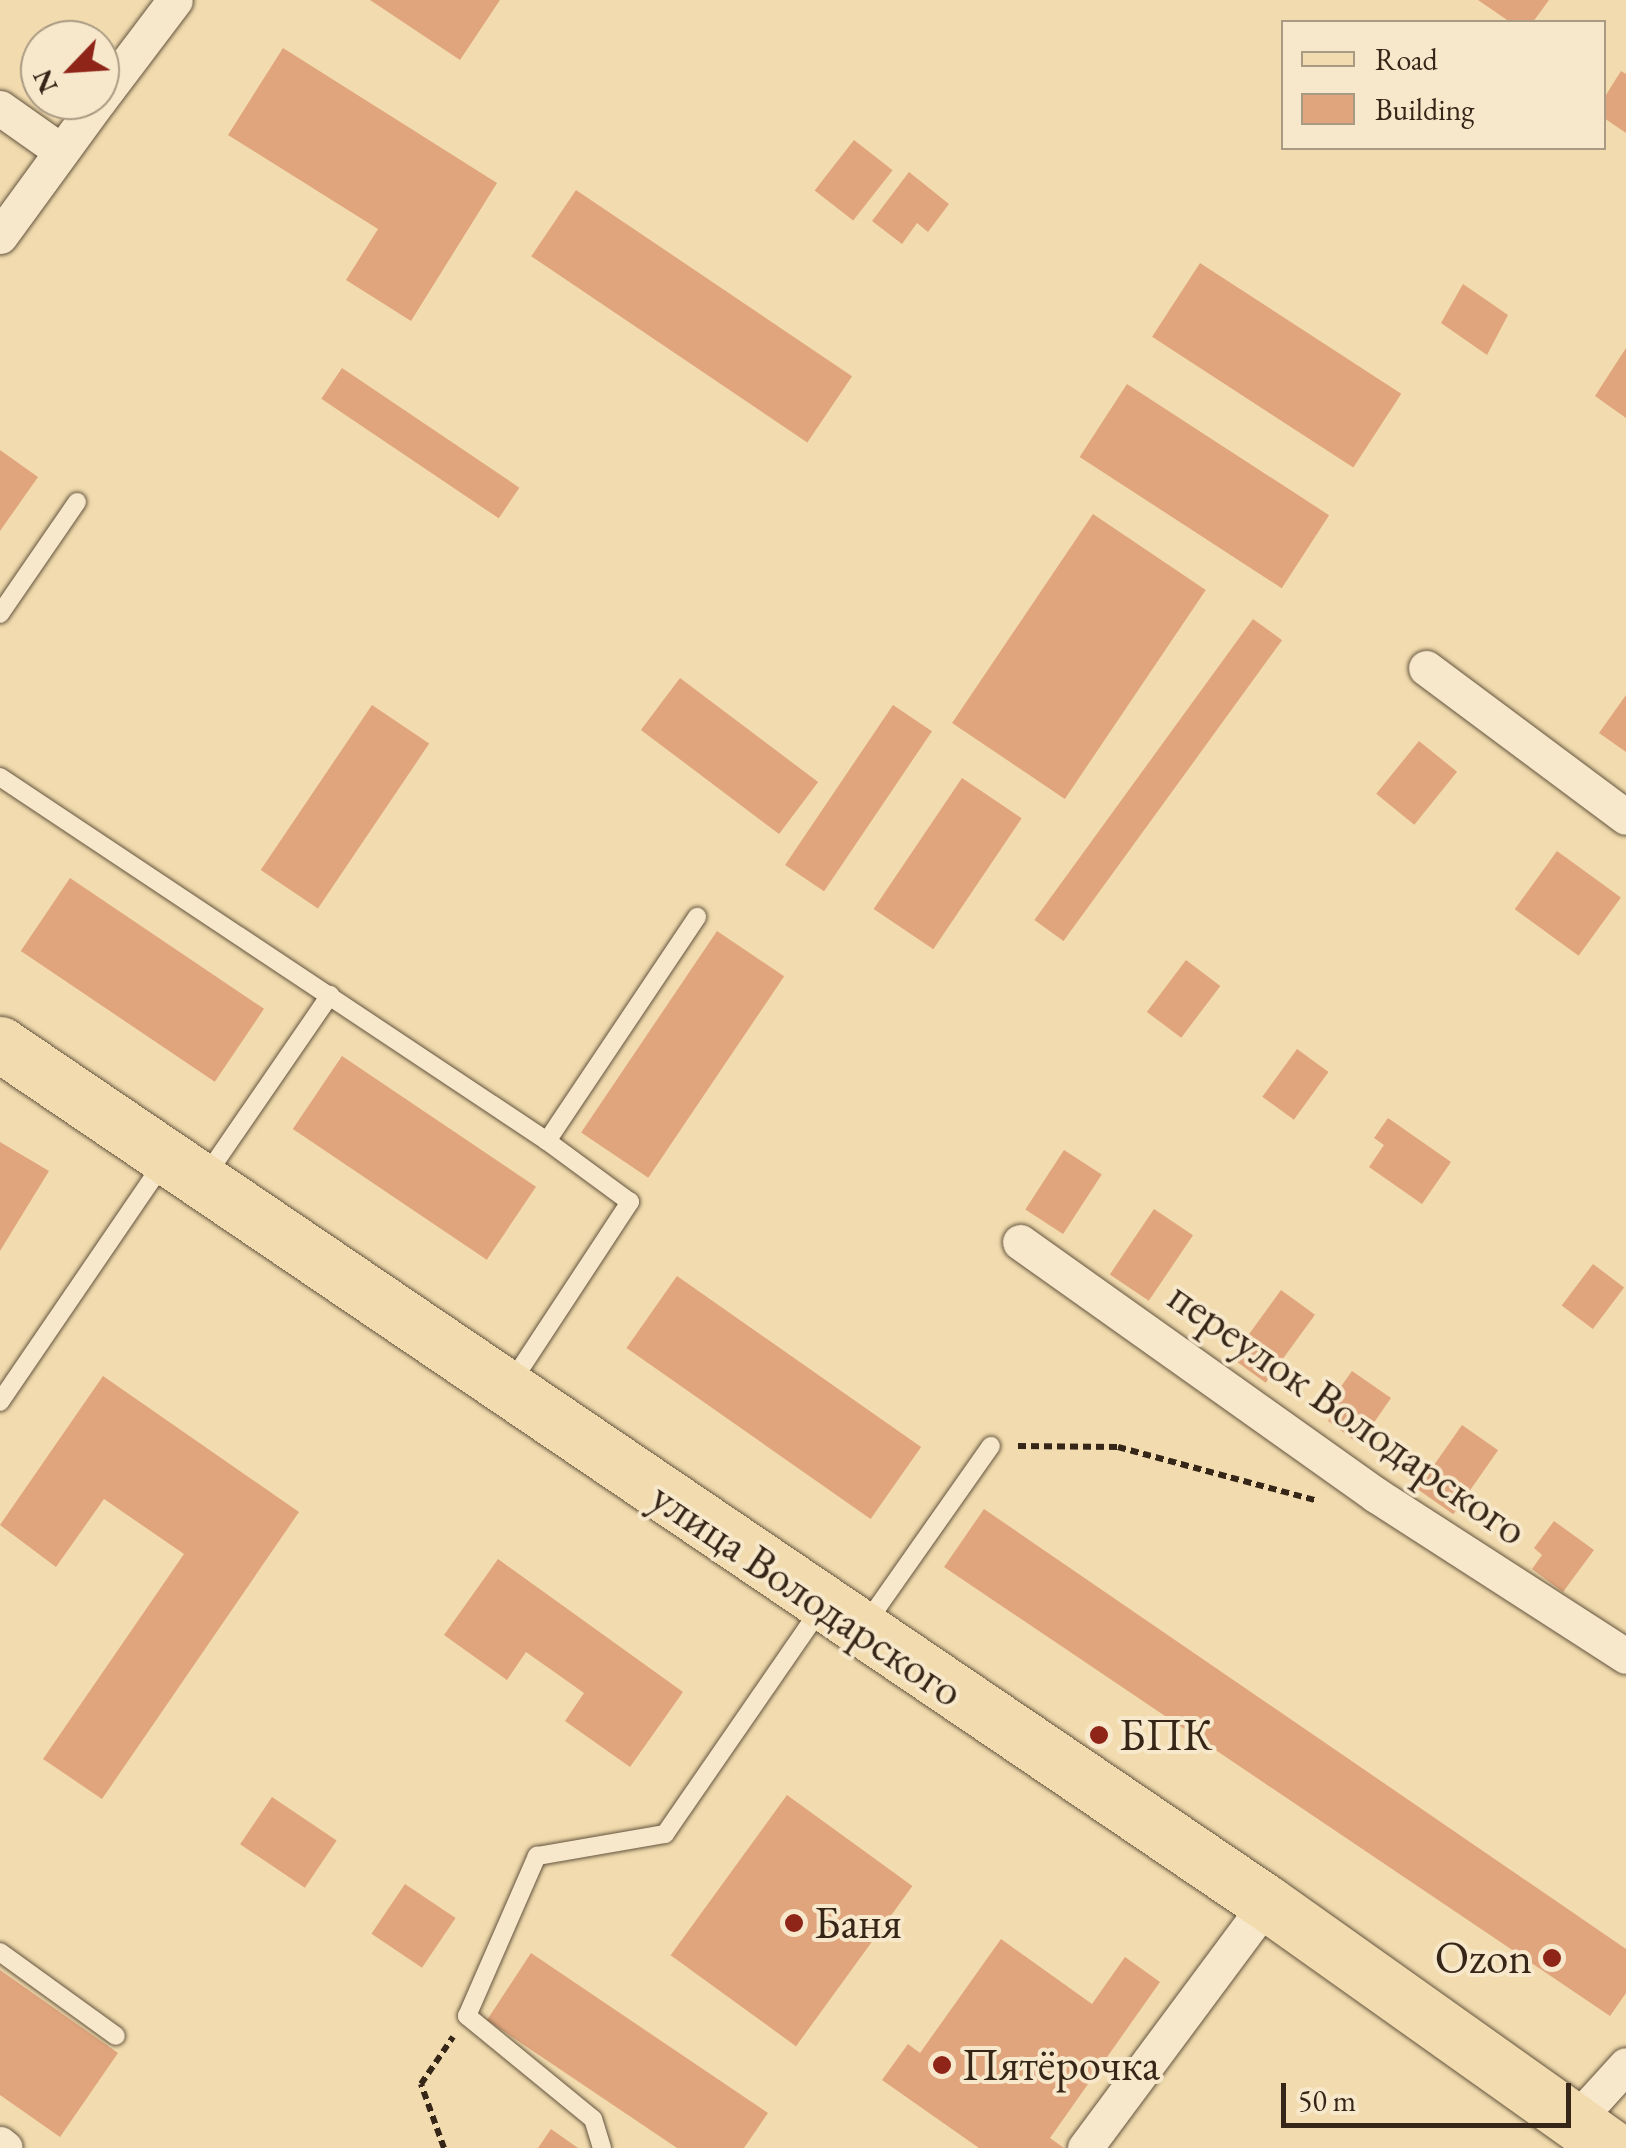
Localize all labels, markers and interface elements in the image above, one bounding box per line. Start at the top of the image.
north arrow [20,20,120,120]
legend [1281,20,1606,150]
text: Road [1375,40,1438,79]
text: N [24,64,66,100]
text: Building [1375,90,1474,129]
street label: переулок Володарского [1158,1269,1538,1557]
street label: улица Володарского [641,1470,973,1718]
place label: БПК [1119,1708,1212,1762]
marker: БПК [1088,1724,1110,1746]
place label: Баня [814,1896,902,1950]
marker: Баня [783,1912,805,1934]
place label: Ozon [1435,1931,1532,1985]
marker: Ozon [1541,1947,1563,1969]
place label: Пятёрочка [962,2038,1160,2092]
marker: Пятёрочка [931,2054,953,2076]
scale bar [1286,2063,1576,2125]
text: 50 m [1298,2081,1356,2120]

